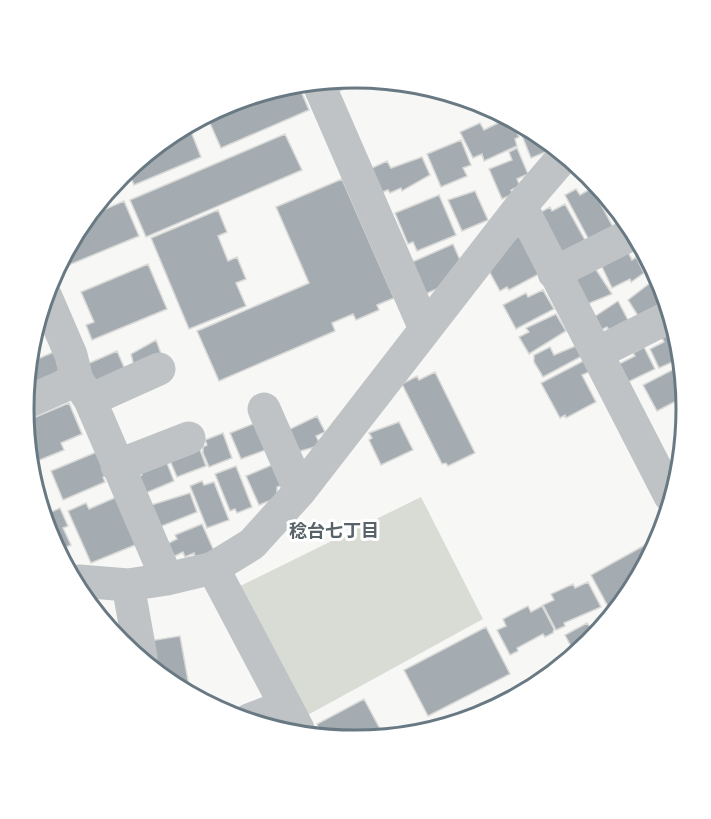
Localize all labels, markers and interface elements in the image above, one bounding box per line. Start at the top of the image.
district label: 稔台七丁目 [289,521,379,544]

